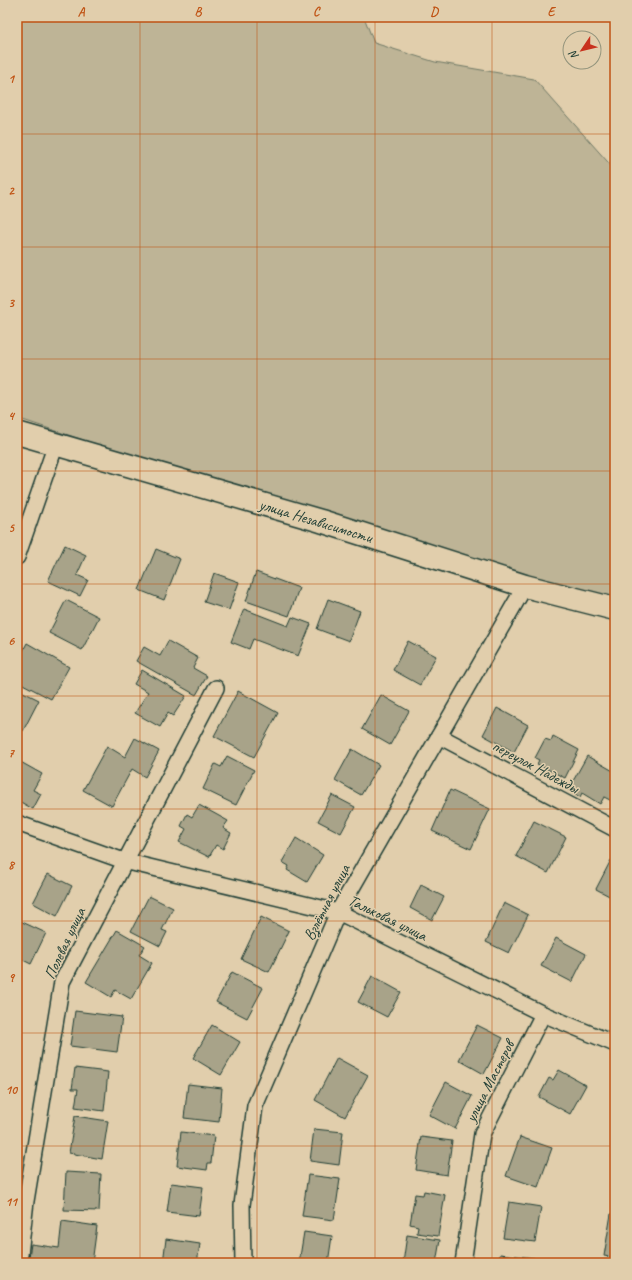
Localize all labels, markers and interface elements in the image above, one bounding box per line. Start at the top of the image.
text: A [78,4,86,20]
text: B [195,4,203,20]
text: C [313,4,321,20]
text: D [430,4,439,20]
text: E [548,4,557,20]
north arrow [562,30,602,70]
text: N [565,47,581,63]
text: 1 [8,71,16,87]
text: 2 [8,183,15,199]
text: 3 [8,295,15,311]
text: 4 [8,408,16,424]
street label: улица Независимости [256,494,376,548]
text: 5 [8,520,15,536]
text: 6 [8,633,15,649]
street label: переулок Надежды [489,736,584,799]
text: 7 [8,745,15,761]
text: 8 [8,857,16,873]
street label: Взлётная улица [299,860,355,944]
street label: Тальковая улица [345,890,431,946]
street label: Полевая улица [40,904,91,982]
text: 9 [8,970,15,986]
street label: улица Мастеров [460,1034,520,1127]
text: 10 [5,1082,18,1098]
text: 11 [5,1194,19,1210]

